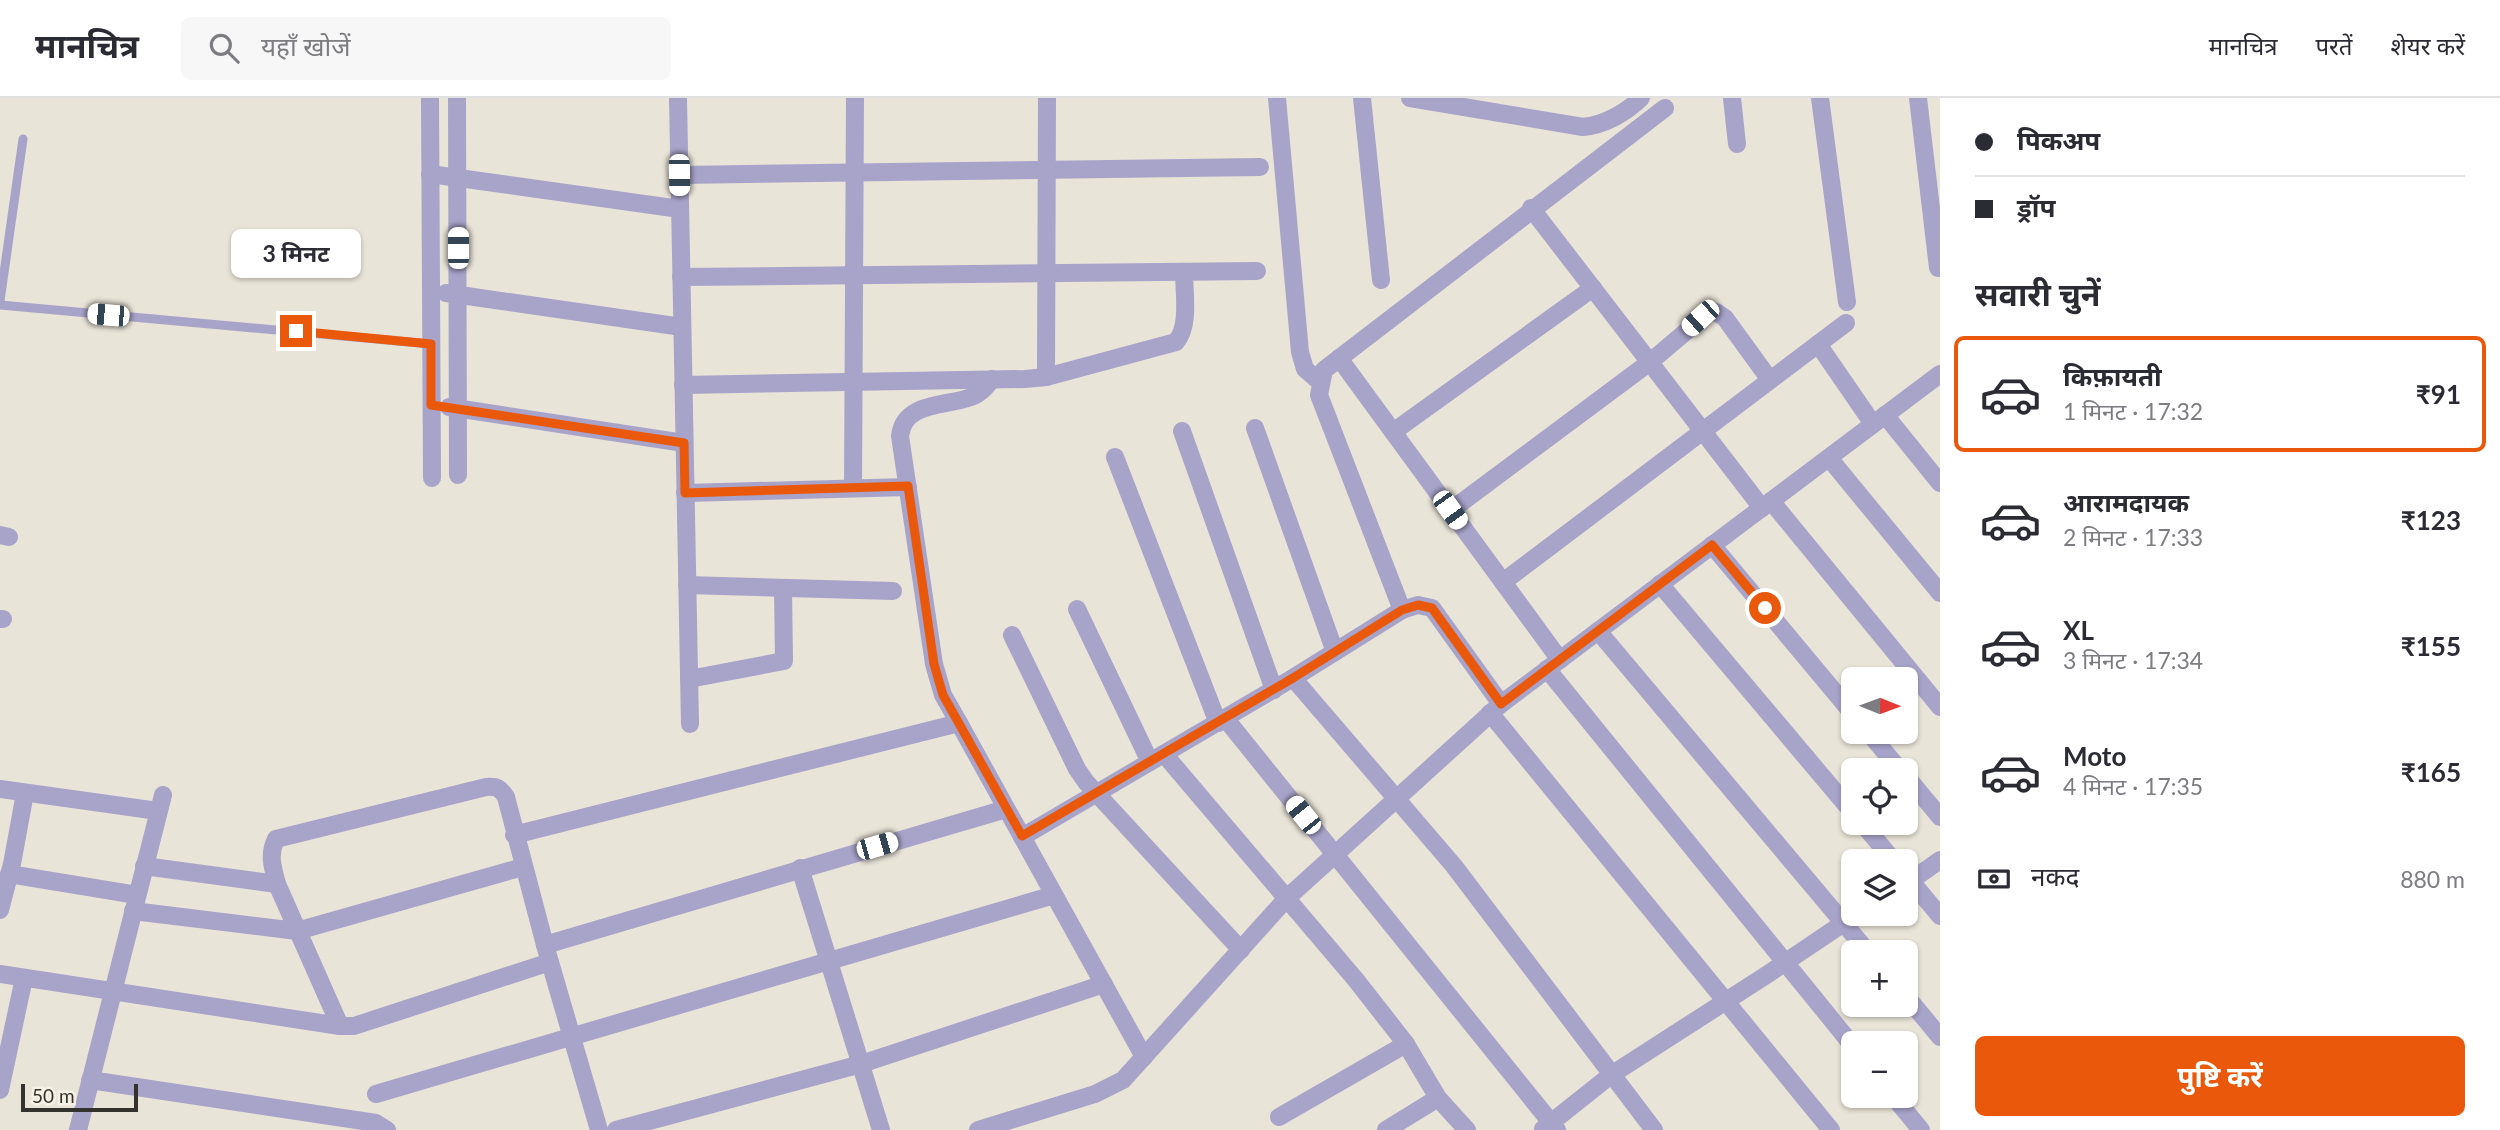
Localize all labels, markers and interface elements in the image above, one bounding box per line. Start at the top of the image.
search box [181,17,671,80]
text: मानचित्र [35,25,139,65]
icon: search [205,29,243,67]
text: यहाँ खोजें [261,30,351,62]
text: मानचित्र [2209,31,2277,60]
text: परतें [2315,31,2353,60]
text: शेयर करें [2391,31,2465,60]
text: पिकअप [2017,124,2100,156]
car [669,154,690,196]
text: ड्रॉप [2017,191,2055,223]
car [448,227,469,269]
callout: 3 मिनट [231,230,361,278]
text: 3 मिनट [262,239,330,267]
text: सवारी चुनें [1975,274,2101,313]
car [1678,296,1723,340]
car [87,303,130,327]
route end [280,315,312,347]
text: किफ़ायती [2063,360,2162,392]
icon: car [1979,363,2042,426]
text: ₹91 [2416,378,2461,410]
text: 1 मिनट · 17:32 [2063,397,2203,425]
text: आरामदायक [2063,486,2189,518]
car [1430,487,1471,533]
icon: car [1979,489,2042,552]
text: ₹123 [2401,504,2461,536]
text: 2 मिनट · 17:33 [2063,523,2203,551]
route start [1749,592,1781,624]
text: XL [2063,614,2094,646]
icon: car [1979,615,2042,678]
text: ₹155 [2401,630,2461,662]
text: 3 मिनट · 17:34 [2063,646,2203,674]
north arrow [1841,667,1918,744]
map controls [1841,667,1918,1108]
text: Moto [2063,740,2126,772]
icon: car [1979,741,2042,804]
text: ₹165 [2401,756,2461,788]
button: locate [1841,758,1918,835]
text: 4 मिनट · 17:35 [2063,772,2203,800]
car [1282,792,1325,838]
car [854,830,901,862]
button: layers [1841,849,1918,926]
icon: cash [1975,860,2013,898]
text: नकद [2031,860,2079,892]
text: 880 m [2400,865,2465,893]
button: + [1841,940,1918,1017]
button: − [1841,1031,1918,1108]
button: पुष्टि करें [1975,1036,2465,1116]
scale bar [21,1081,138,1113]
text: 50 m [32,1084,75,1107]

